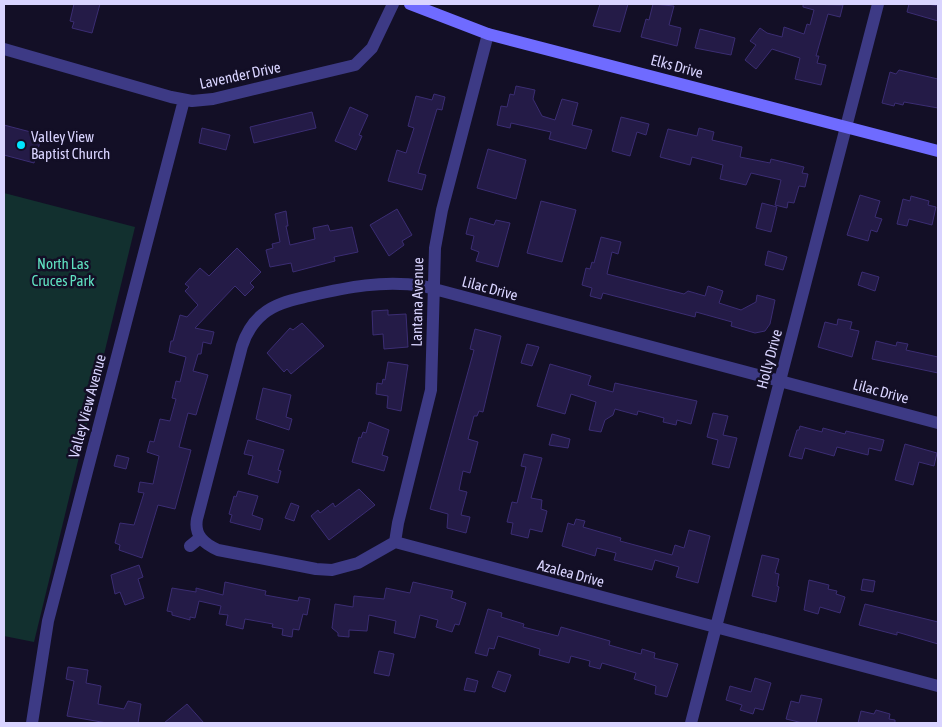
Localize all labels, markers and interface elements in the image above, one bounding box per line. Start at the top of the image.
street label: Elks Drive [649,51,705,81]
street label: Lavender Drive [198,58,282,92]
place label: Valley View Baptist Church [31,128,110,162]
marker: Valley View Baptist Church [15,139,27,151]
park label: North Las Cruces Park [31,255,95,289]
street label: Lantana Avenue [408,257,426,347]
street label: Lilac Drive [460,272,520,304]
street label: Holly Drive [753,327,785,391]
street label: Valley View Avenue [65,352,109,460]
street label: Lilac Drive [851,375,911,407]
street label: Azalea Drive [536,556,606,590]

